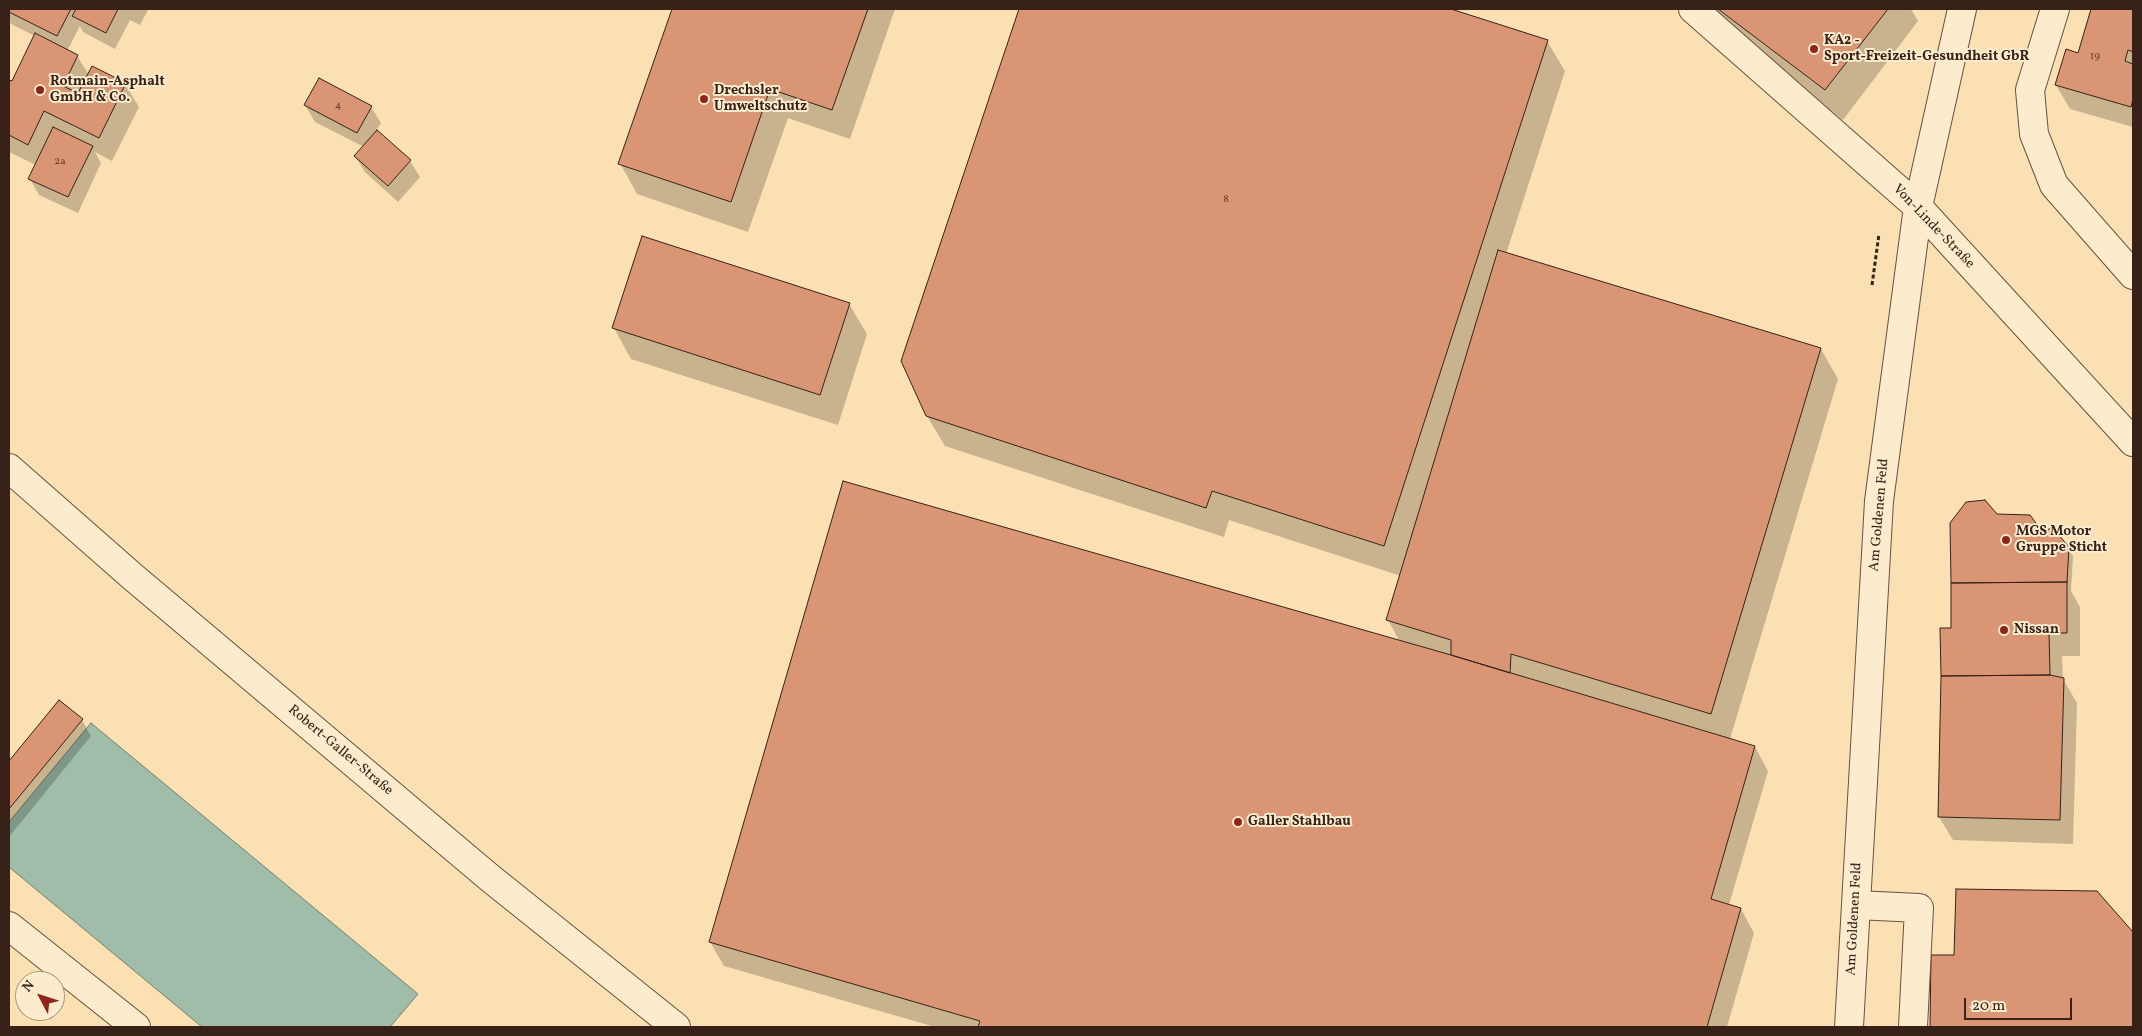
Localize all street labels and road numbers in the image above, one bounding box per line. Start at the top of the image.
street label: Von-Linde-Straße [1888,181,1978,273]
street label: Am Goldenen Feld [1867,458,1893,572]
street label: Robert-Galler-Straße [284,702,396,800]
street label: Am Goldenen Feld [1844,862,1866,976]

